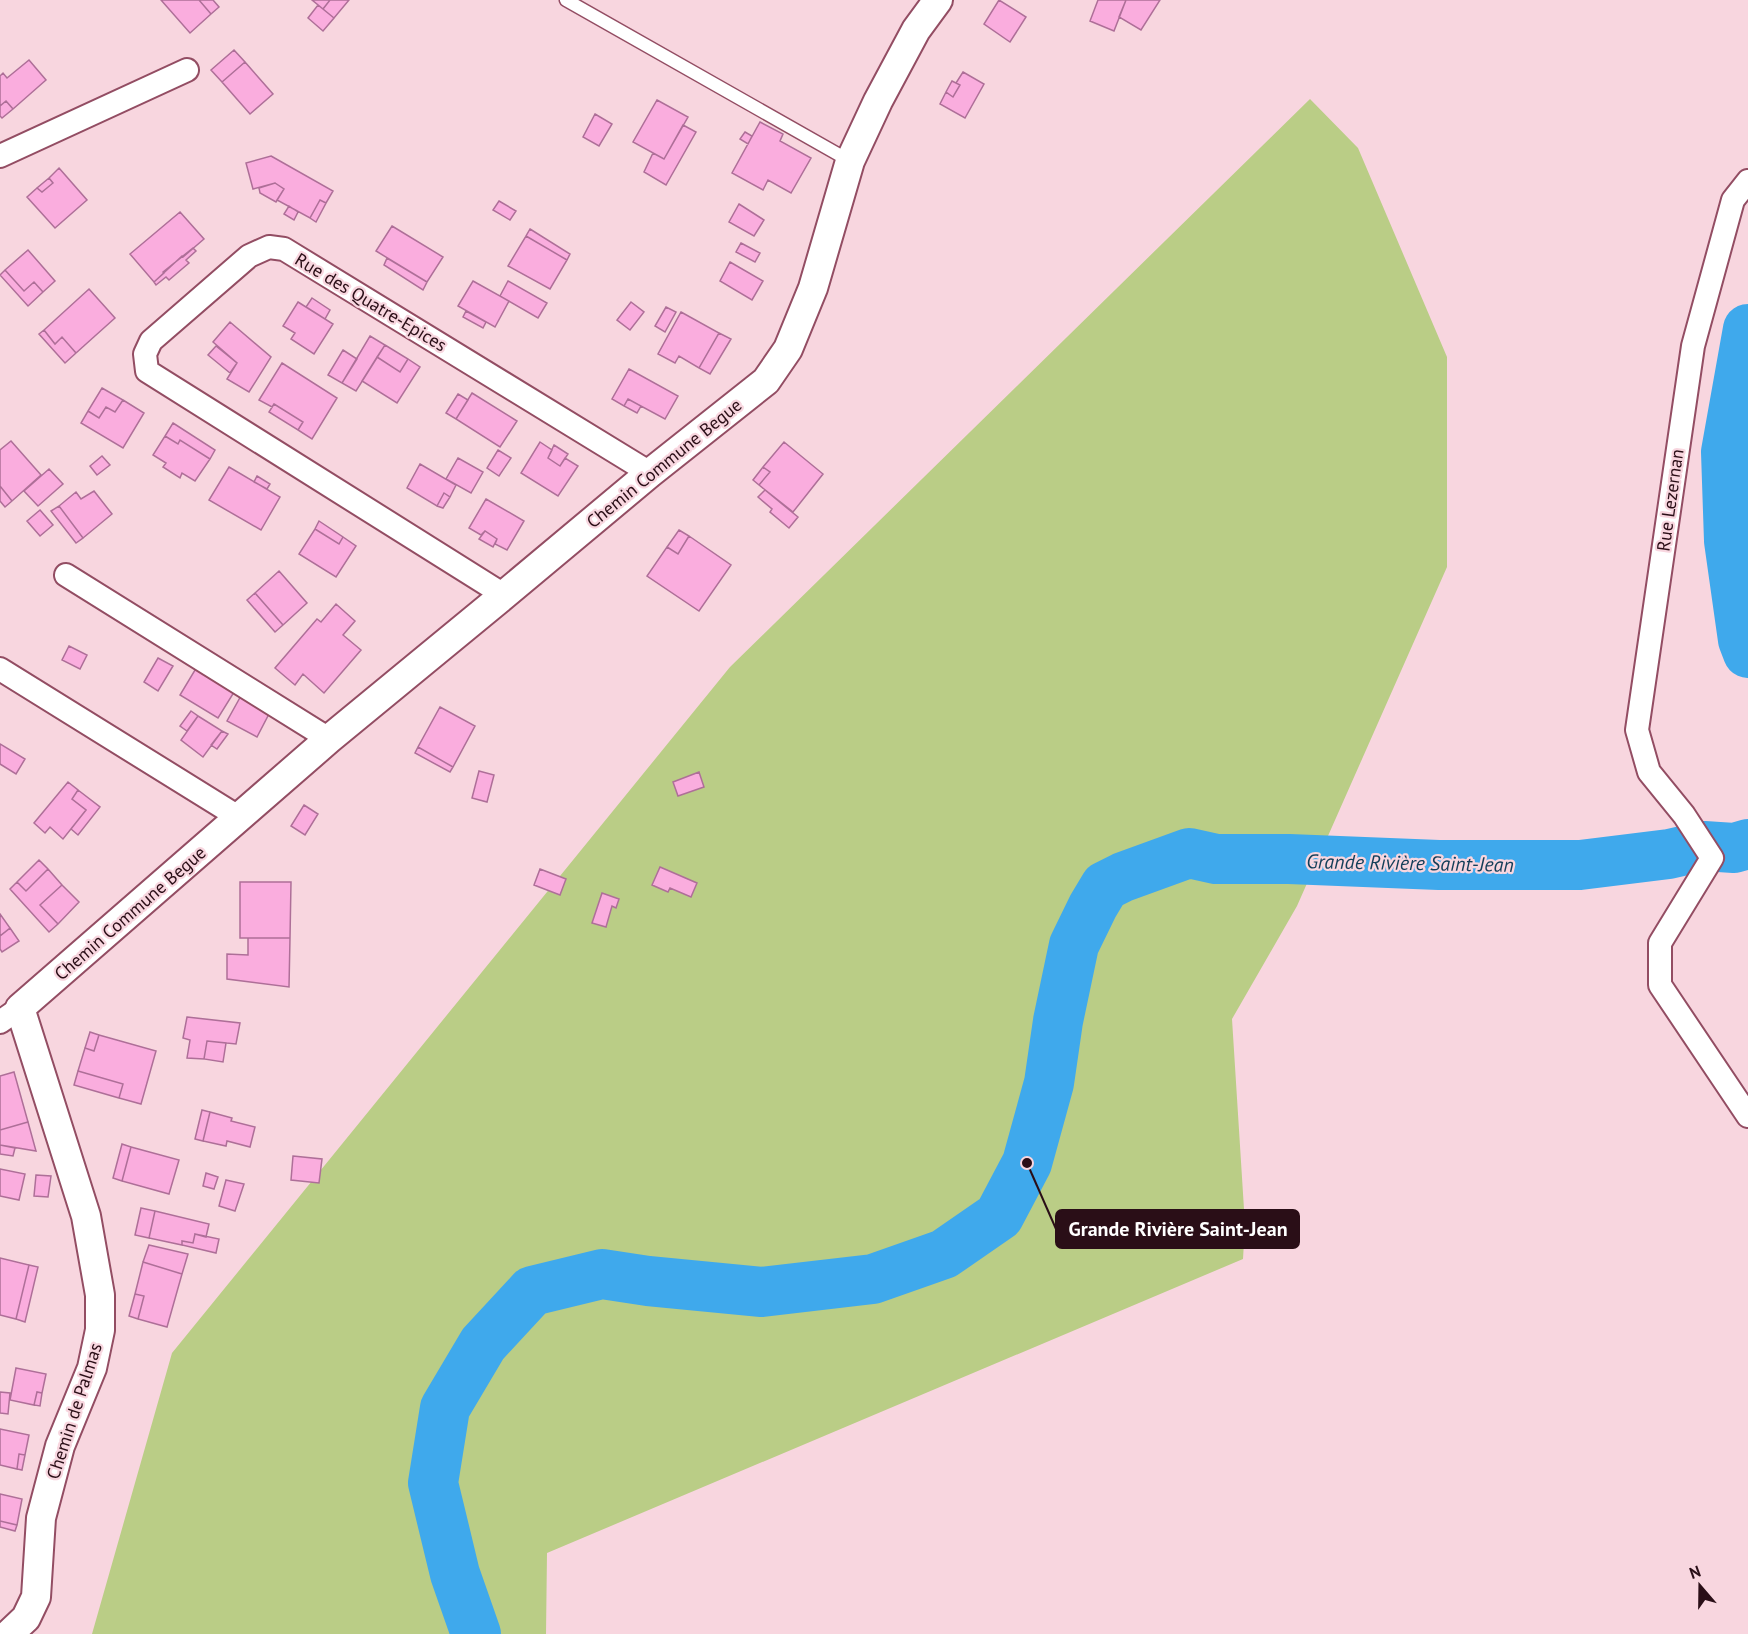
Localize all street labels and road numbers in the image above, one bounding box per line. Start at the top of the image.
street label: Rue des Quatre-Epices [291,248,451,356]
street label: Chemin Commune Begue [582,393,746,533]
street label: Rue Lezernan [1651,447,1689,553]
street label: Chemin Commune Begue [49,841,211,985]
street label: Chemin de Palmas [41,1340,107,1482]

